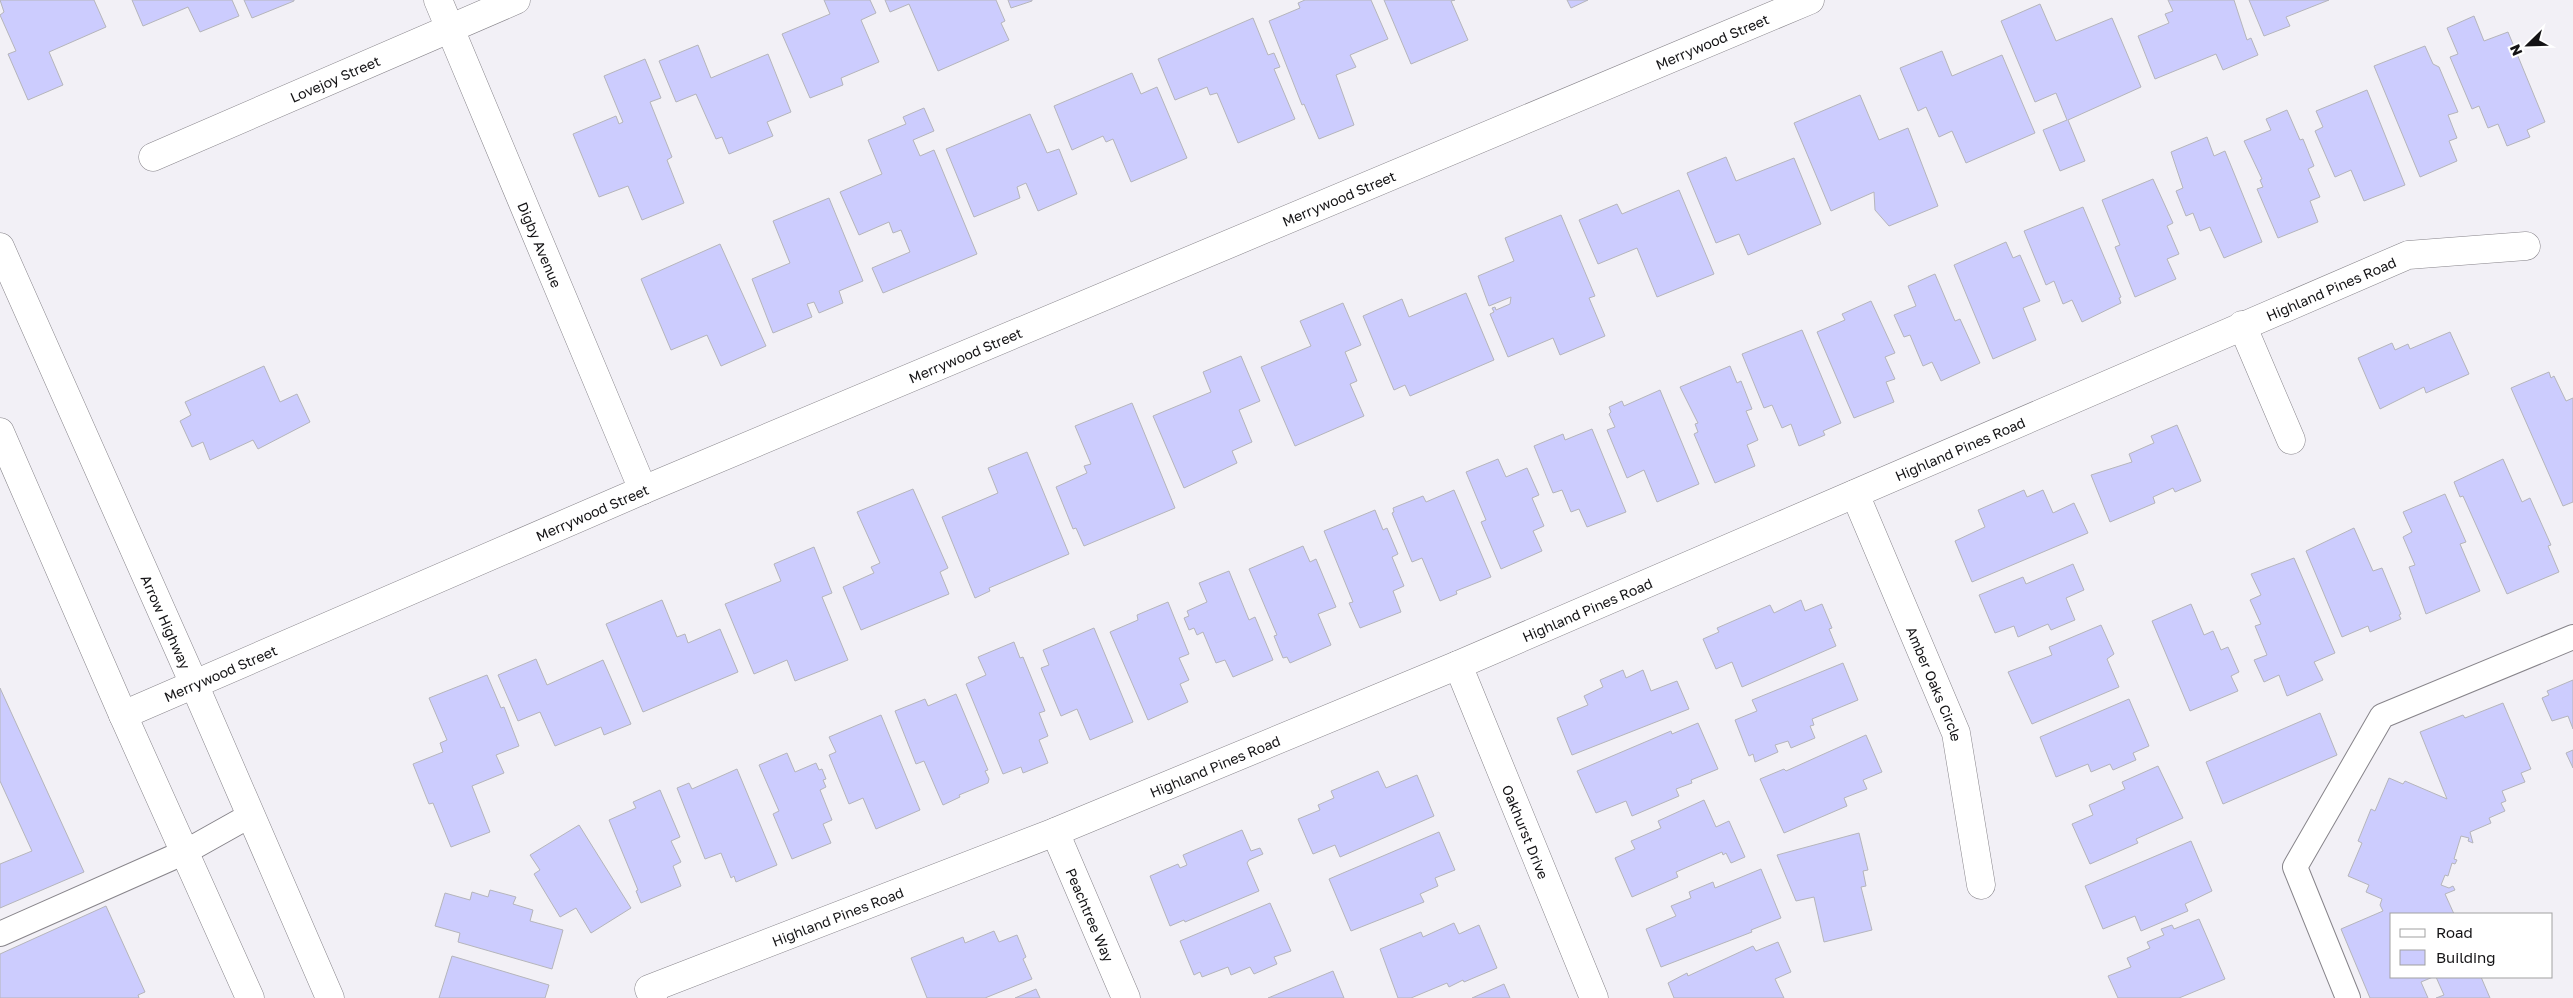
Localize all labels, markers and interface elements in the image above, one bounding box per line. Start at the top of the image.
street label: Merrywood Street [1653,10,1771,72]
north arrow [2503,20,2553,70]
text: N [2506,42,2525,58]
street label: Lovejoy Street [287,51,382,105]
street label: Merrywood Street [1279,167,1398,229]
street label: Digby Avenue [515,199,566,290]
street label: Highland Pines Road [2263,253,2398,324]
street label: Merrywood Street [906,323,1024,386]
street label: Highland Pines Road [1892,413,2027,484]
street label: Merrywood Street [533,480,651,544]
street label: Arrow Highway [138,572,195,672]
street label: Highland Pines Road [1520,574,1655,645]
street label: Amber Oaks Circle [1903,624,1966,742]
street label: Merrywood Street [161,641,279,705]
street label: Highland Pines Road [1147,731,1282,800]
street label: Oakhurst Drive [1499,782,1553,881]
street label: Peachtree Way [1063,865,1118,964]
street label: Highland Pines Road [769,883,906,949]
legend [2390,913,2553,978]
text: Road [2436,923,2473,941]
text: Building [2436,948,2496,966]

